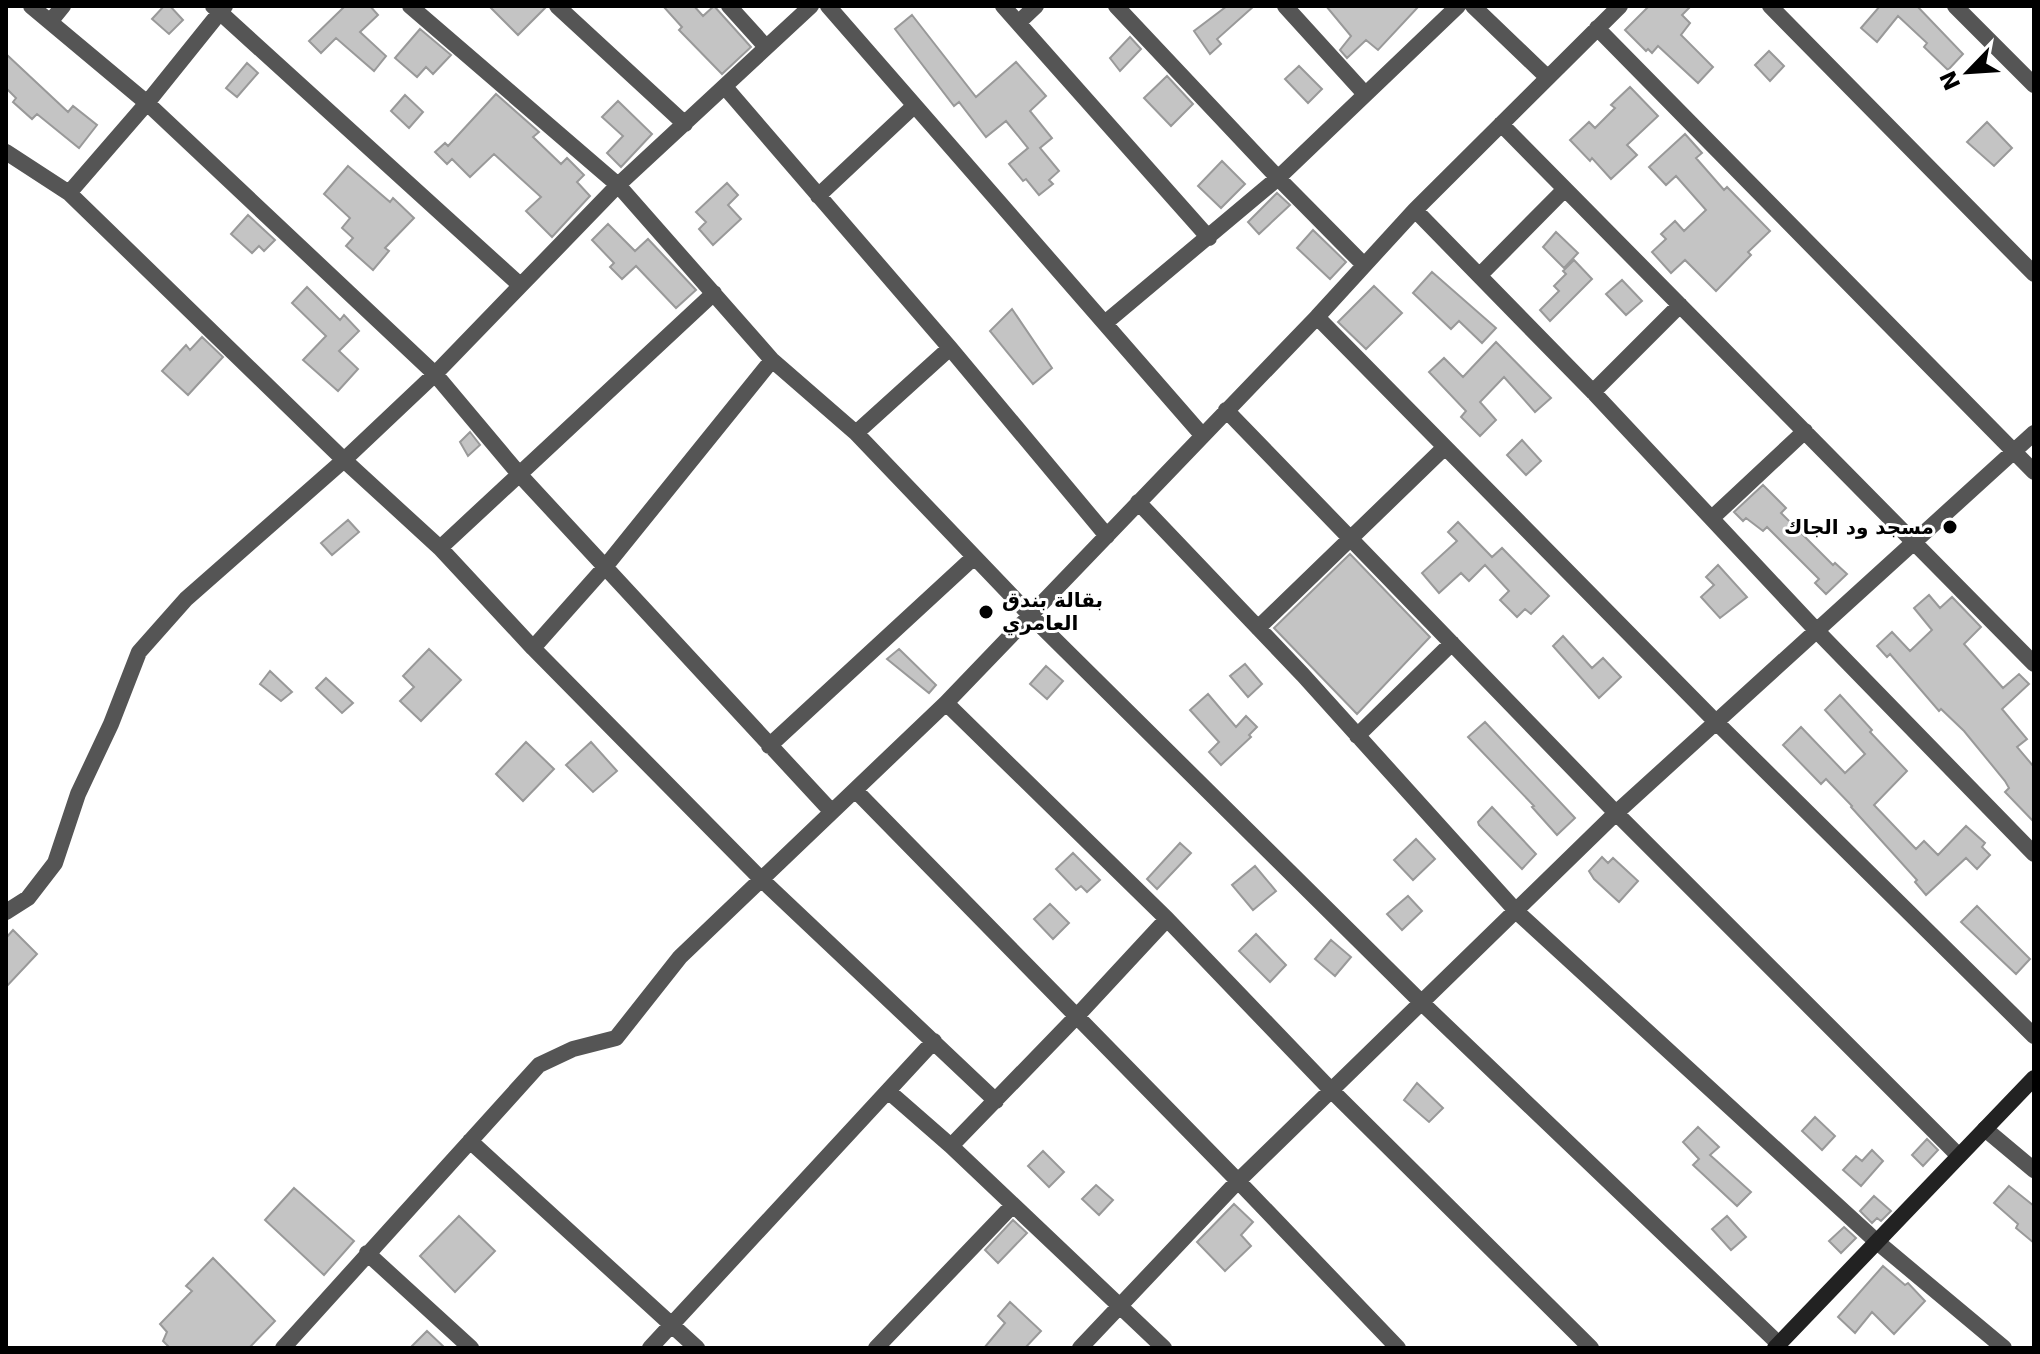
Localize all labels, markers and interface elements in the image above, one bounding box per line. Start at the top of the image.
north arrow [1928,32,2008,112]
text: N [1935,67,1966,94]
place label: مسجد ود الجاك [1784,515,1934,539]
marker: مسجد ود الجاك [1941,518,1959,536]
place label: بقالة بندق العامري [1002,588,1103,636]
marker: بقالة بندق العامري [977,603,995,621]

